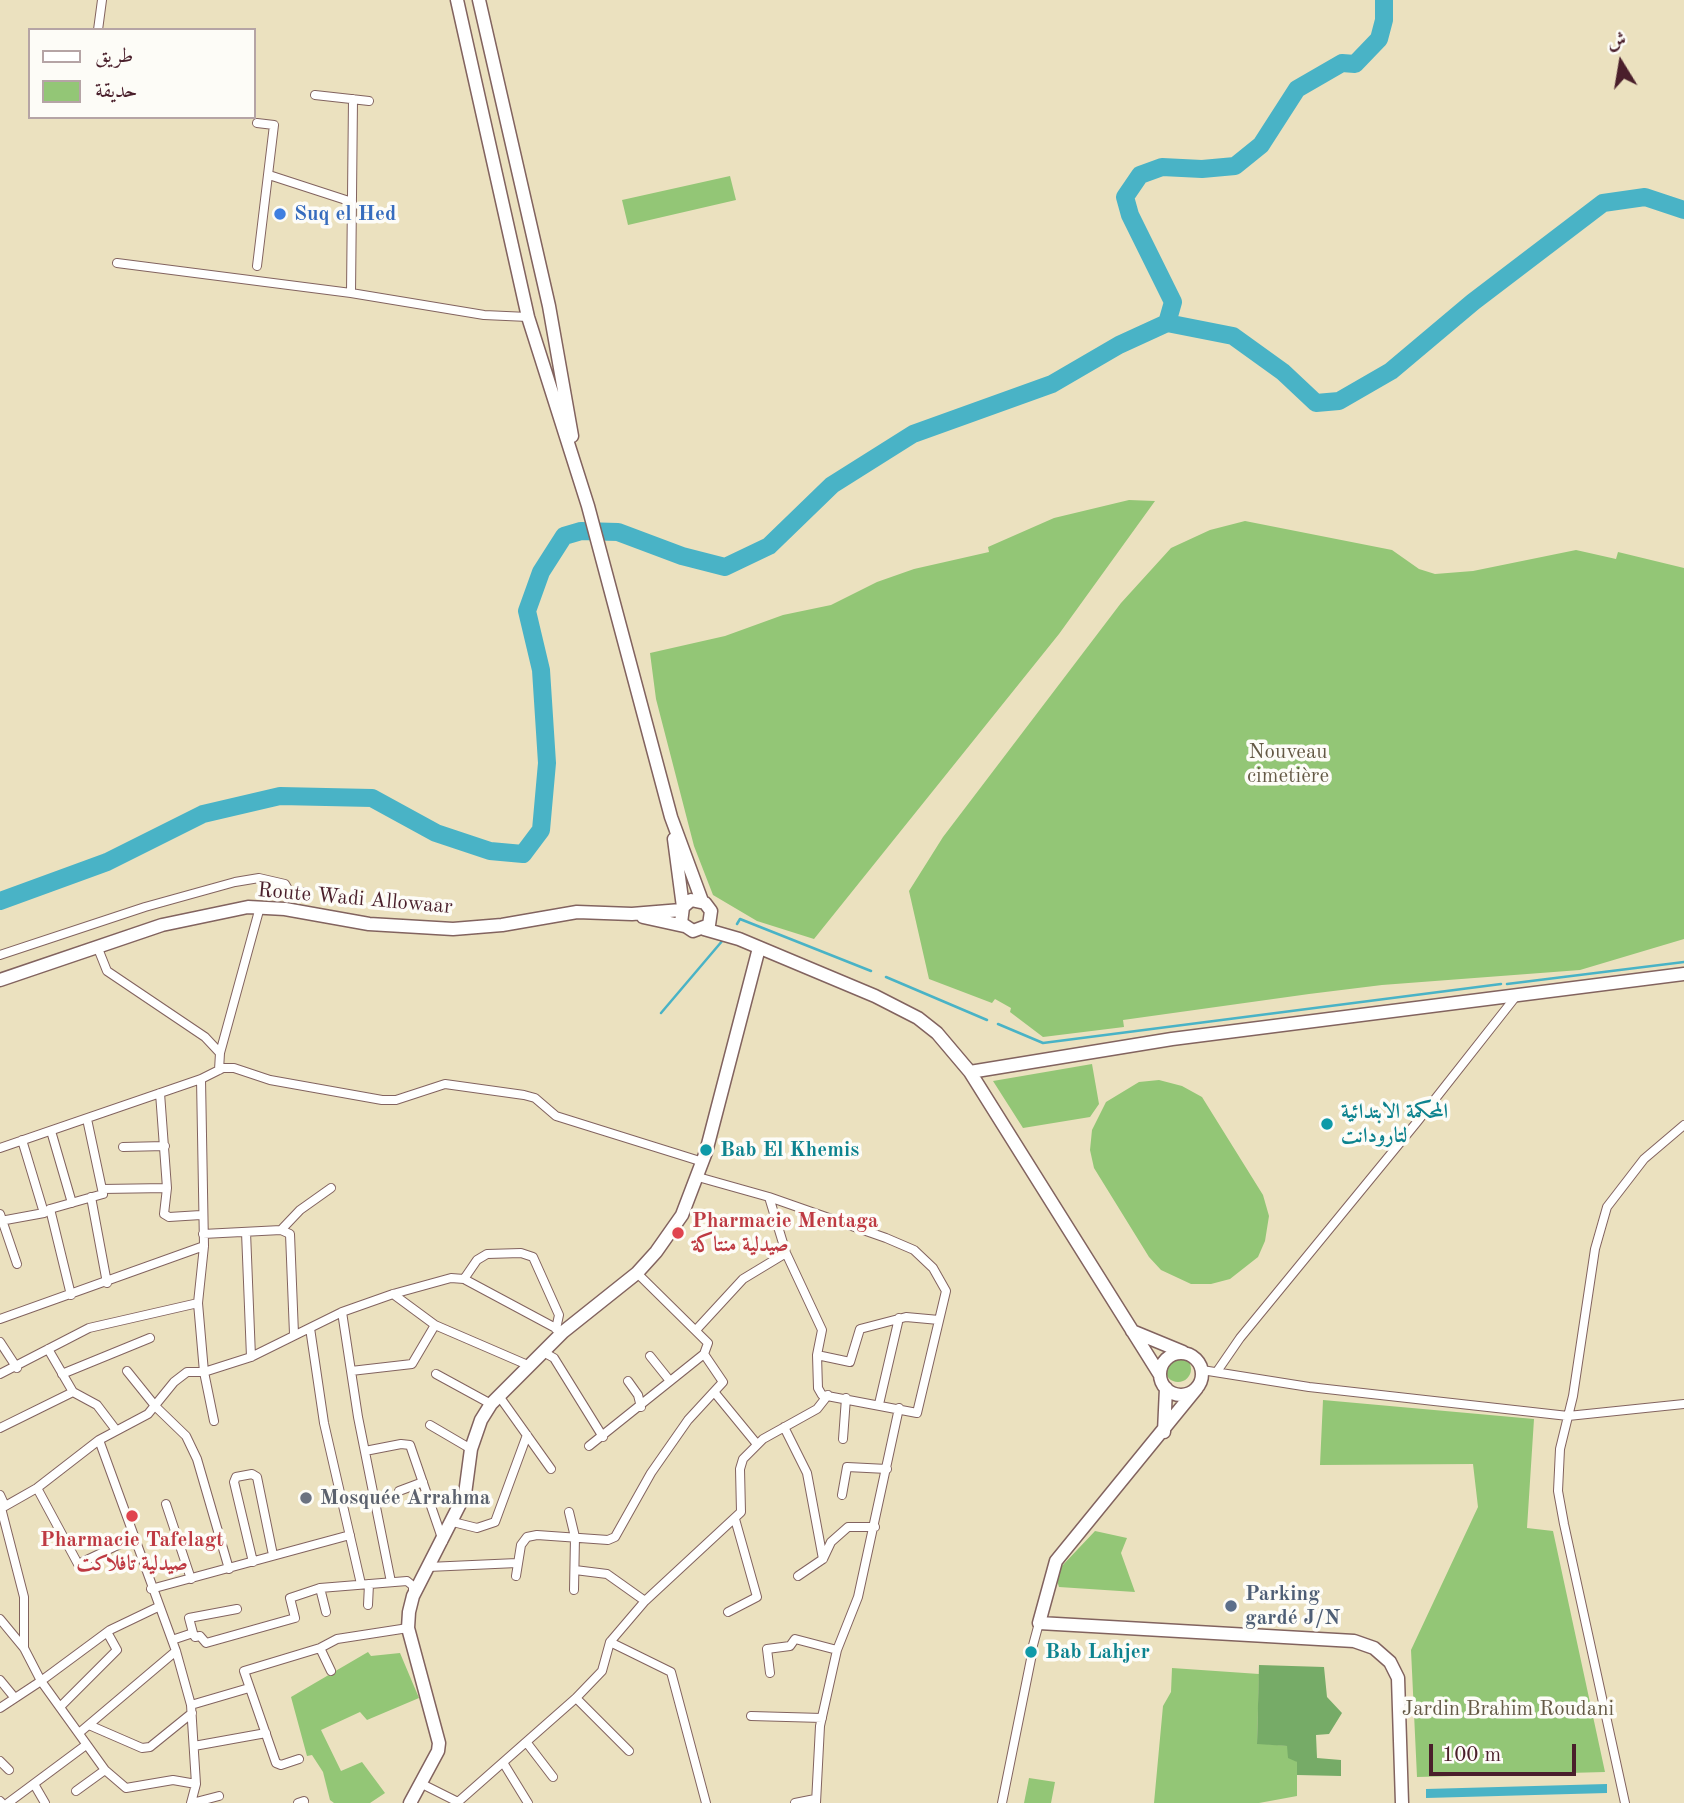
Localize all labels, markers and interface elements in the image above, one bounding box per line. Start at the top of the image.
legend [28,28,256,119]
north arrow [1586,28,1656,98]
text: ش [1606,31,1628,53]
text: طريق [95,46,133,67]
text: حديقة [95,81,138,102]
place label: Suq el Hed [294,201,396,227]
marker: Suq el Hed [272,206,288,222]
park label: Nouveau cimetière [1247,739,1329,789]
street label: Route Wadi Allowaar [256,878,454,920]
place label: المحكمة الابتدائية لتارودانت [1341,1099,1448,1149]
marker: المحكمة الابتدائية لتارودانت [1319,1116,1335,1132]
place label: Bab El Khemis [720,1137,859,1163]
marker: Bab El Khemis [698,1142,714,1158]
place label: Pharmacie Mentaga صيدلية منتاكة [692,1208,878,1258]
marker: Pharmacie Mentaga صيدلية منتاكة [670,1225,686,1241]
place label: Mosquée Arrahma [320,1485,491,1511]
marker: Mosquée Arrahma [298,1490,314,1506]
marker: Pharmacie Tafelagt صيدلية تافلاكت [124,1508,140,1524]
place label: Pharmacie Tafelagt صيدلية تافلاكت [40,1527,224,1577]
place label: Parking gardé J/N [1245,1581,1340,1631]
marker: Parking gardé J/N [1223,1598,1239,1614]
place label: Bab Lahjer [1045,1639,1150,1665]
marker: Bab Lahjer [1023,1644,1039,1660]
park label: Jardin Brahim Roudani [1402,1696,1614,1722]
scale bar [1432,1730,1579,1774]
text: 100 m [1442,1745,1501,1766]

